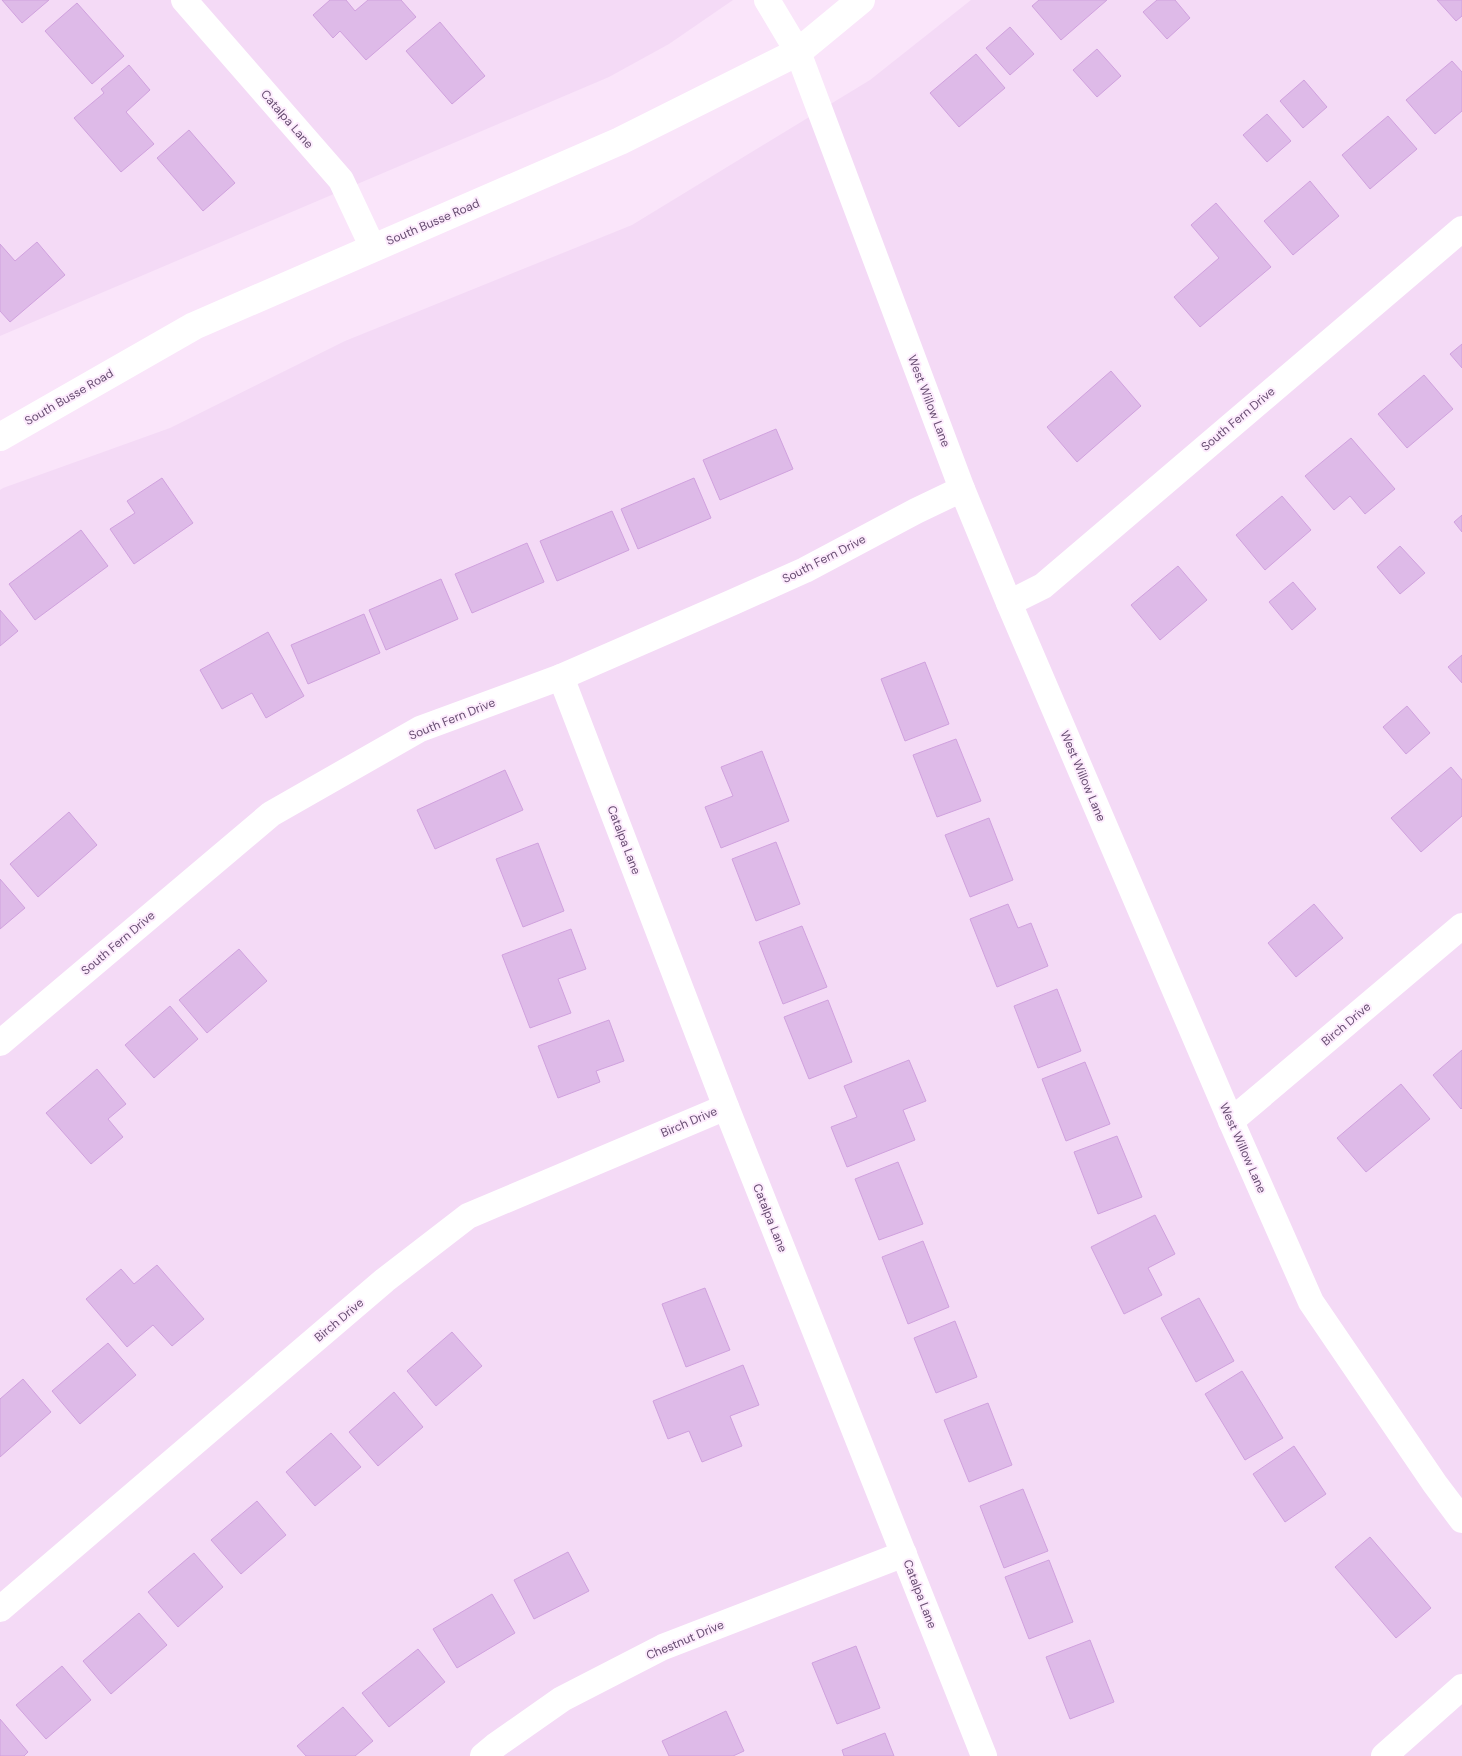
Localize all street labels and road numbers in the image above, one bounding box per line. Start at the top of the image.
street label: Catalpa Lane [257,86,317,152]
street label: South Busse Road [384,195,482,249]
street label: West Willow Lane [904,353,954,449]
street label: South Busse Road [22,365,116,429]
street label: South Fern Drive [1198,383,1278,455]
street label: South Fern Drive [780,531,869,587]
street label: South Fern Drive [407,694,498,744]
street label: West Willow Lane [1057,728,1109,824]
street label: Catalpa Lane [604,803,645,877]
street label: South Fern Drive [78,907,158,979]
street label: Birch Drive [1318,999,1374,1049]
street label: West Willow Lane [1216,1100,1270,1196]
street label: Birch Drive [658,1103,720,1141]
street label: Catalpa Lane [749,1181,791,1255]
street label: Birch Drive [311,1295,367,1345]
street label: Catalpa Lane [900,1557,941,1631]
street label: Chestnut Drive [644,1616,726,1664]

